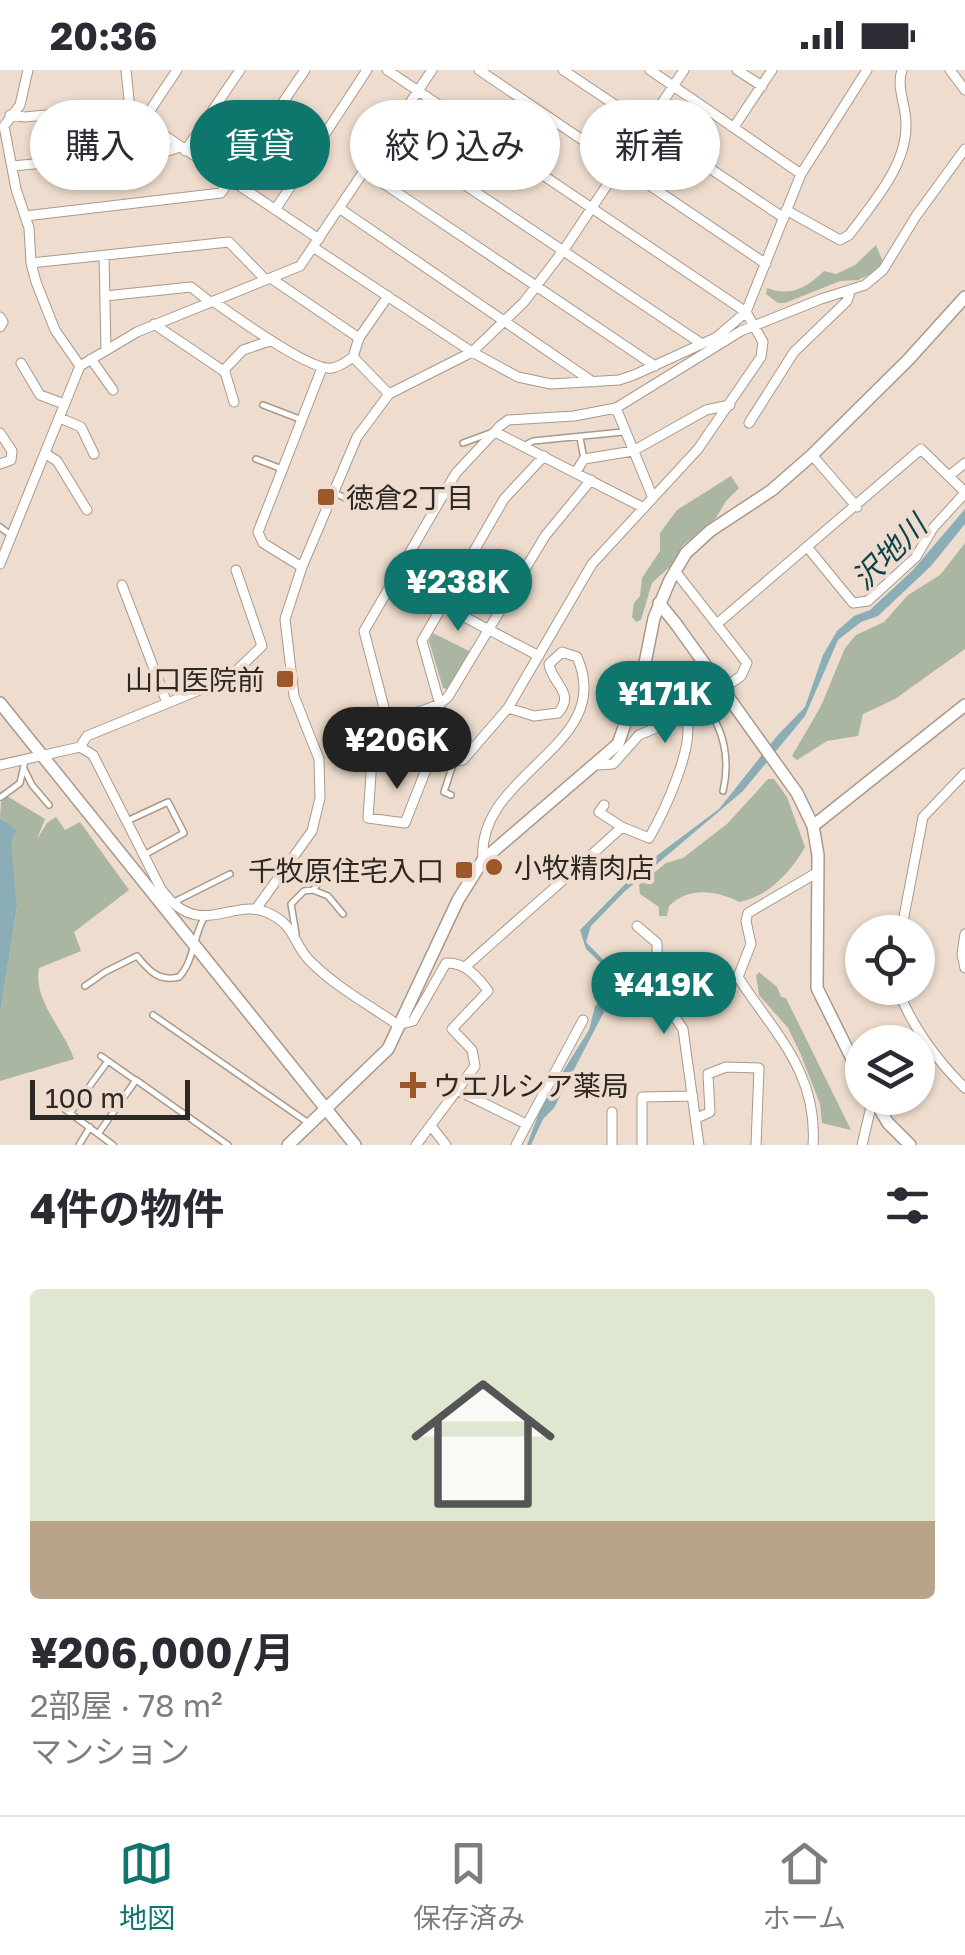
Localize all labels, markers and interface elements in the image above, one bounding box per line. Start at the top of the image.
text: 20:36 [50,13,157,58]
chip: 購入 [30,100,170,190]
chip: 賃貸 [190,100,330,190]
chip: 絞り込み [350,100,560,190]
chip: 新着 [580,100,720,190]
place label: 徳倉2丁目 [346,481,474,514]
marker: 徳倉2丁目 [315,486,337,508]
water label: 沢地川 [844,505,936,597]
pin: ¥238K [388,549,528,634]
text: ¥238K [406,562,510,600]
pin: ¥171K [595,661,735,746]
place label: 山口医院前 [125,663,265,696]
marker: 山口医院前 [274,668,296,690]
text: ¥171K [618,674,712,712]
pin: ¥206K [327,707,467,792]
text: ¥206K [345,720,449,758]
place label: 小牧精肉店 [514,851,654,884]
place label: 千牧原住宅入口 [248,854,444,887]
marker: 小牧精肉店 [483,856,505,878]
marker: 千牧原住宅入口 [453,859,475,881]
map controls [845,915,935,1115]
button: locate [845,915,935,1005]
pin: ¥419K [594,952,734,1037]
text: ¥419K [613,965,715,1003]
button: layers [845,1025,935,1115]
place label: ウエルシア薬局 [433,1069,629,1102]
marker: ウエルシア薬局 [402,1074,424,1096]
scale bar [30,1075,190,1120]
text: 100 m [45,1081,125,1114]
icon: filters [880,1178,935,1233]
text: 4件の物件 [30,1183,224,1233]
icon: home [393,1354,573,1534]
text: ¥206,000/月 [30,1627,295,1677]
text: 2部屋 · 78 m² [30,1686,222,1724]
text: マンション [30,1732,190,1770]
tab: 地図 [119,1836,175,1936]
tab: 保存済み [413,1836,525,1936]
tab: ホーム [763,1836,846,1936]

